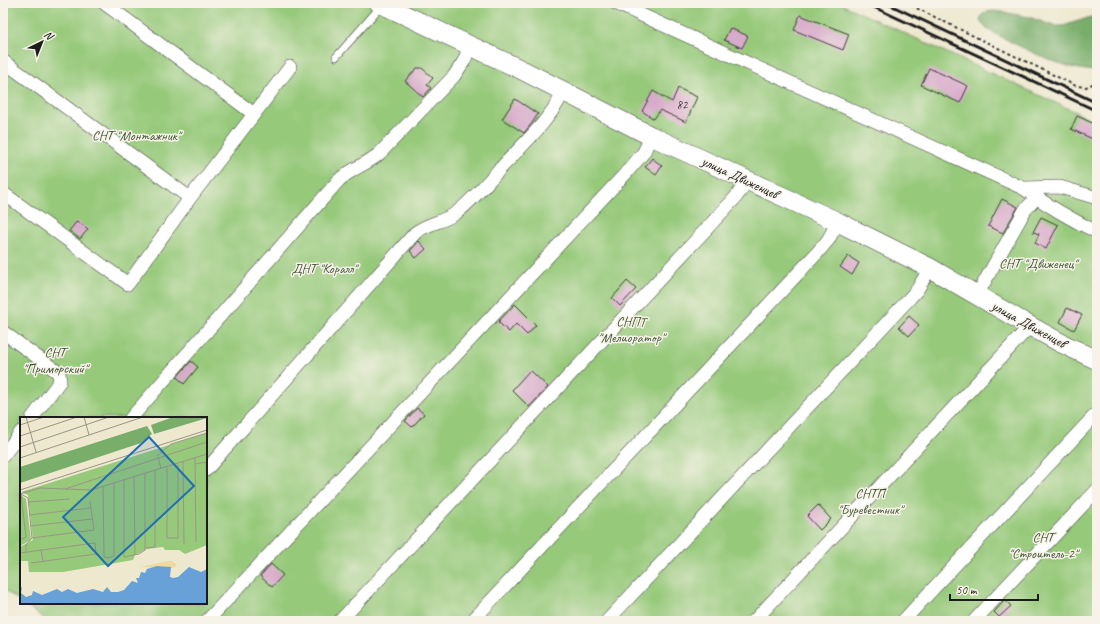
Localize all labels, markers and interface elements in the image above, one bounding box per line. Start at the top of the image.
north arrow [22,22,62,62]
text: N [42,27,58,44]
house number: 82 [677,97,689,113]
park label: СНТ "Монтажник" [92,127,183,144]
street label: улица Движенцев [698,152,784,204]
park label: СНТ "Движенец" [999,255,1080,272]
park label: ДНТ "Коралл" [291,260,359,277]
street label: улица Движенцев [988,297,1072,354]
park label: СНПТ "Мелиоратор" [598,313,667,346]
park label: СНТ "Приморский" [23,344,90,377]
inset map [20,417,207,604]
park label: СНТП "Буревестник" [838,485,905,518]
park label: СНТ "Строитель-2" [1009,529,1080,562]
scale bar [950,576,1038,602]
text: 50 m [956,582,978,598]

